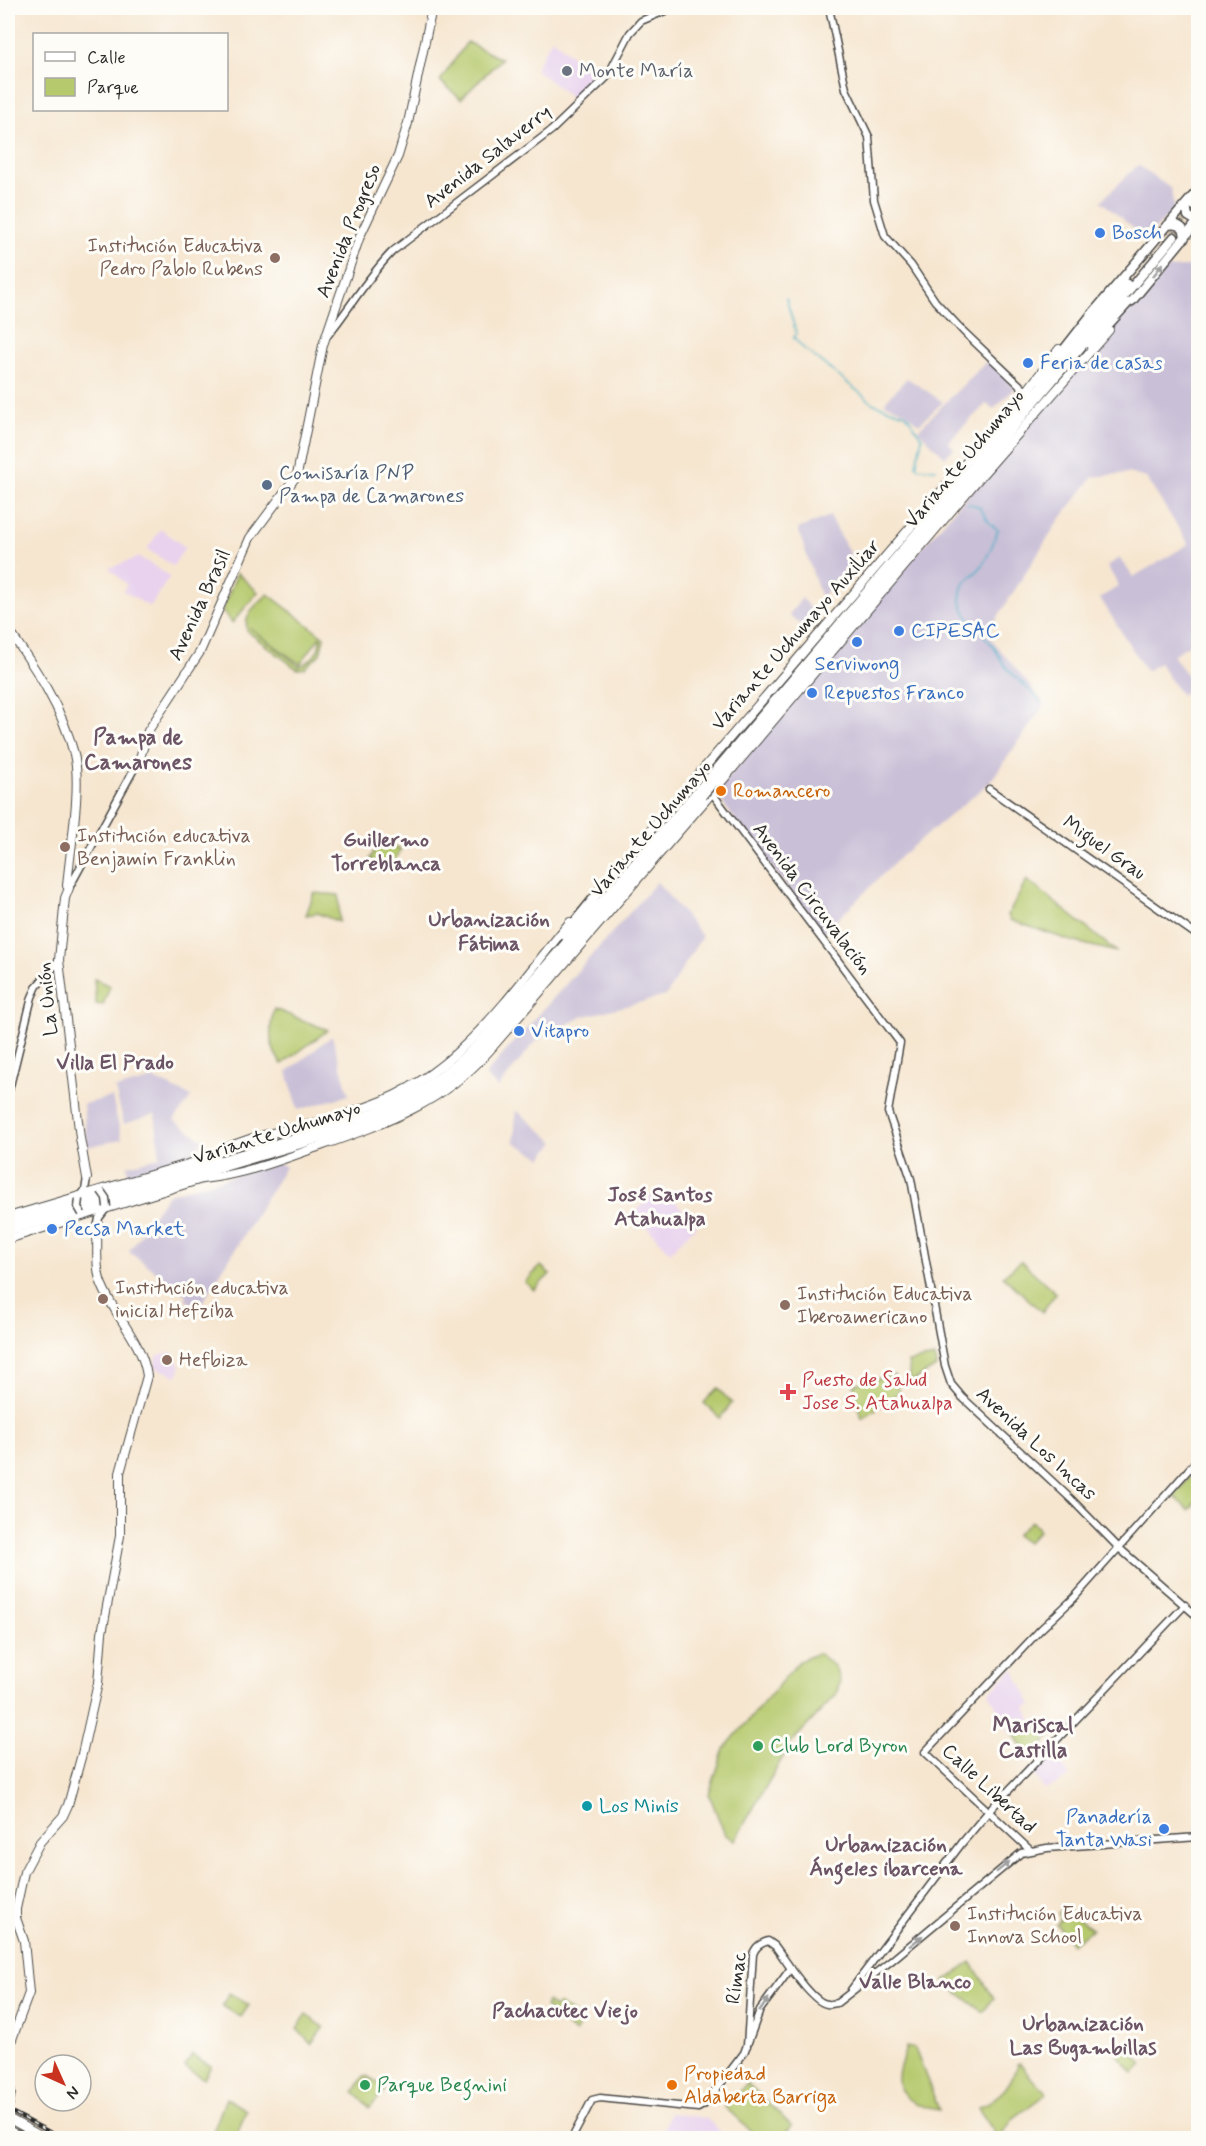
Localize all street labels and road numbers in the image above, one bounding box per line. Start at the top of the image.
street label: Avenida Salaverry [419,99,557,215]
street label: Avenida Progreso [310,160,388,302]
street label: Variante Uchumayo [899,384,1031,534]
street label: Variante Uchumayo Auxiliar [705,533,887,737]
street label: Avenida Brasil [162,545,238,665]
street label: Variante Uchumayo [584,755,718,903]
street label: Miguel Grau [1056,809,1151,888]
street label: Avenida Circuvalación [746,817,878,981]
street label: La Unión [31,961,65,1037]
street label: Variante Uchumayo [190,1095,364,1171]
street label: Avenida Los Incas [970,1381,1102,1507]
street label: Calle Libertad [936,1738,1042,1840]
street label: Rímac [720,1950,754,2006]

